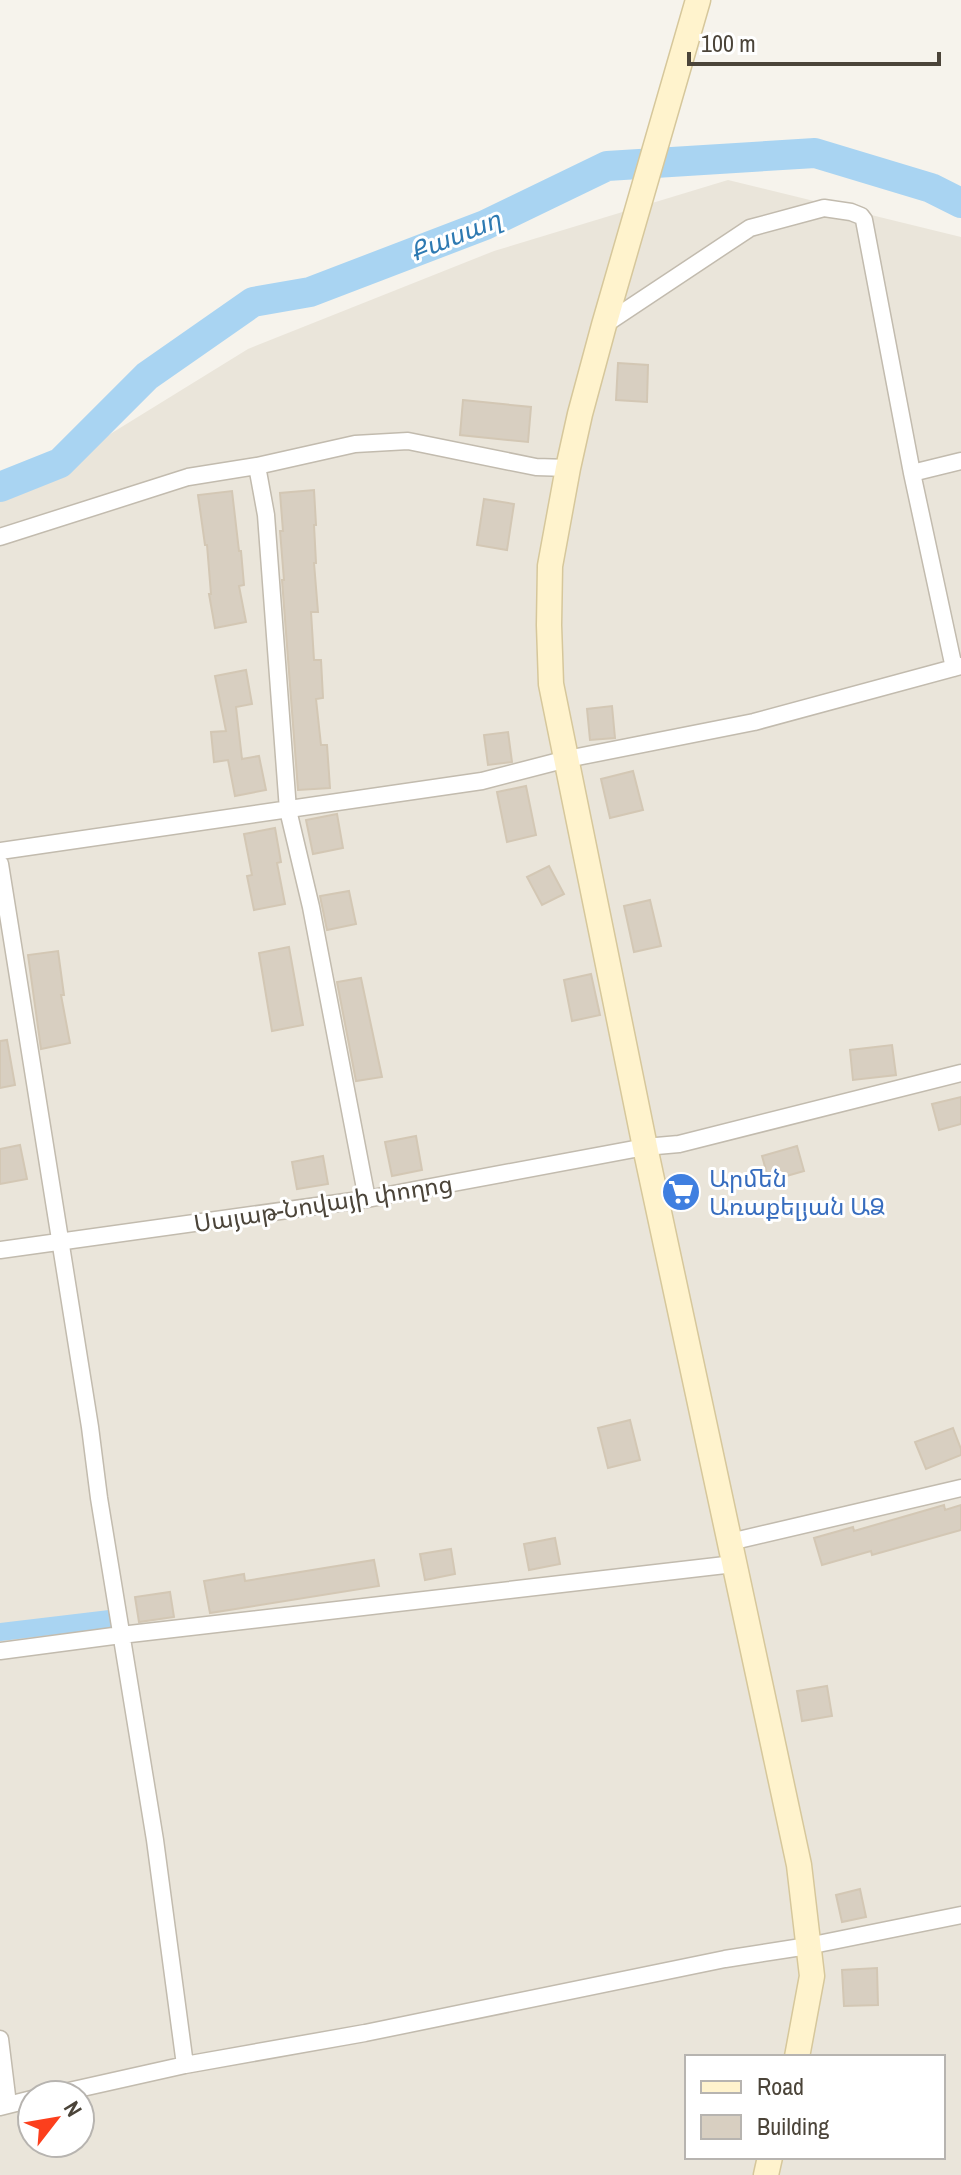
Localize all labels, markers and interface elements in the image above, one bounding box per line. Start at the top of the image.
scale bar [689,16,939,66]
text: 100 m [701,27,756,59]
water label: Քասաղ [404,201,506,269]
place label: Արմեն Առաքելյան ԱՁ [709,1162,885,1222]
street label: Սայաթ-Նովայի փողոց [191,1167,455,1239]
supermarket icon: Արմեն Առաքելյան ԱՁ [660,1171,702,1213]
legend [685,2055,945,2159]
text: Road [757,2070,804,2102]
north arrow [16,2079,96,2159]
text: N [57,2095,89,2122]
text: Building [757,2110,829,2142]

